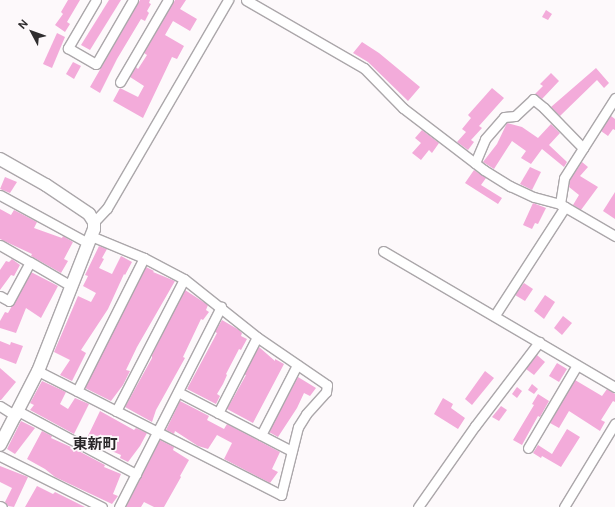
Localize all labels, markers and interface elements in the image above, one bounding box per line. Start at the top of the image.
north arrow [12,12,52,52]
text: N [15,17,31,32]
district label: 東新町 [73,436,117,454]

